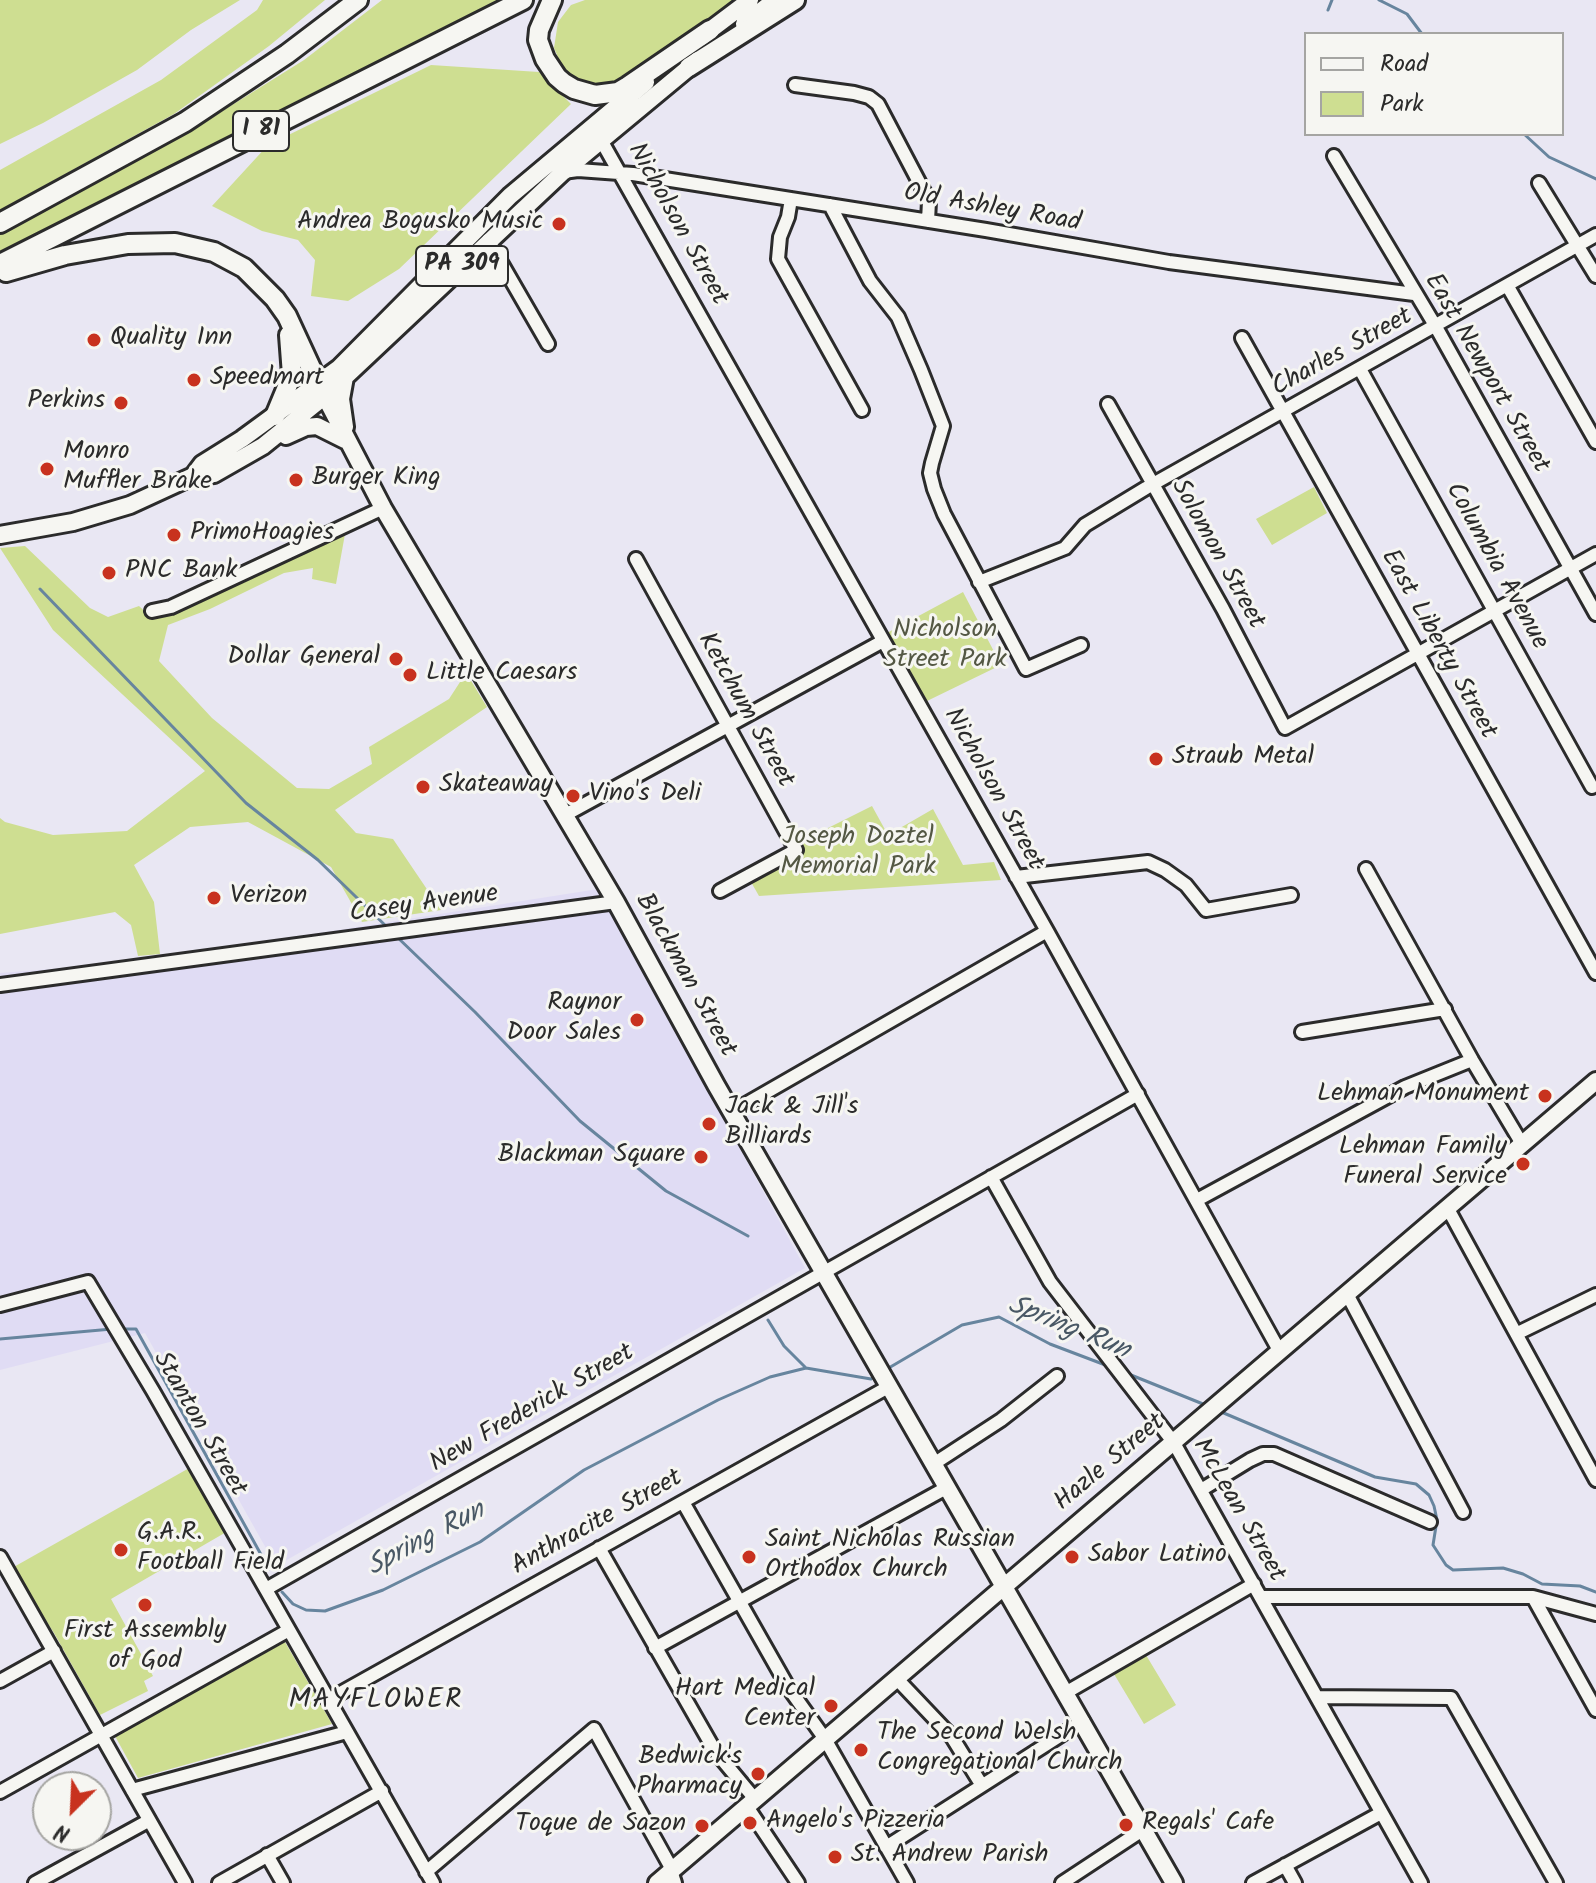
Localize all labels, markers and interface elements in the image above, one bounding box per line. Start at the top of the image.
legend [1304,32,1564,136]
text: Road [1380,45,1428,84]
text: Park [1380,85,1424,124]
road number: I 81 [233,111,289,151]
street label: Nicholson Street [619,138,733,312]
street label: Old Ashley Road [901,179,1083,241]
place label: Andrea Bogusko Music [297,208,543,240]
marker: Andrea Bogusko Music [550,215,568,233]
road number: PA 309 [416,246,508,286]
street label: East Newport Street [1415,269,1555,479]
street label: Charles Street [1267,303,1419,405]
place label: Quality Inn [110,324,232,356]
marker: Quality Inn [85,331,103,349]
place label: Speedmart [210,364,324,396]
marker: Speedmart [185,371,203,389]
place label: Perkins [27,387,105,419]
marker: Perkins [112,394,130,412]
place label: Monro Muffler Brake [63,438,212,500]
marker: Monro Muffler Brake [38,460,56,478]
place label: Burger King [312,464,441,496]
marker: Burger King [287,471,305,489]
street label: Solomon Street [1162,475,1270,635]
street label: Columbia Avenue [1436,478,1554,656]
place label: PrimoHoagies [190,519,334,551]
marker: PrimoHoagies [165,526,183,544]
street label: East Liberty Street [1372,545,1502,745]
place label: PNC Bank [125,557,238,589]
marker: PNC Bank [100,564,118,582]
park label: Nicholson Street Park [883,616,1007,678]
street label: Ketchum Street [689,628,799,794]
place label: Dollar General [227,643,380,675]
marker: Dollar General [387,650,405,668]
place label: Little Caesars [426,659,577,691]
marker: Little Caesars [401,666,419,684]
street label: Nicholson Street [935,703,1049,877]
place label: Straub Metal [1172,743,1314,775]
marker: Straub Metal [1147,750,1165,768]
place label: Skateaway [439,771,553,803]
marker: Skateaway [414,778,432,796]
place label: Vino's Deli [589,780,701,812]
marker: Vino's Deli [564,787,582,805]
park label: Joseph Doztel Memorial Park [780,823,936,884]
street label: Casey Avenue [348,880,500,932]
place label: Verizon [230,882,307,914]
marker: Verizon [205,889,223,907]
street label: Blackman Street [626,889,742,1063]
place label: Raynor Door Sales [506,989,621,1050]
marker: Raynor Door Sales [628,1011,646,1029]
place label: Lehman Monument [1317,1080,1529,1112]
marker: Lehman Monument [1536,1087,1554,1105]
place label: Jack & Jill's Billiards [725,1093,858,1154]
marker: Jack & Jill's Billiards [700,1115,718,1133]
place label: Lehman Family Funeral Service [1339,1133,1507,1194]
place label: Blackman Square [498,1141,685,1173]
marker: Blackman Square [692,1148,710,1166]
marker: Lehman Family Funeral Service [1514,1155,1532,1173]
water label: Spring Run [1002,1290,1134,1370]
street label: New Frederick Street [425,1339,641,1481]
street label: Stanton Street [144,1347,252,1503]
street label: Hazle Street [1049,1409,1173,1519]
street label: McLean Street [1183,1434,1291,1588]
street label: Anthracite Street [507,1464,689,1584]
water label: Spring Run [362,1496,492,1586]
place label: G.A.R. Football Field [137,1519,284,1580]
place label: Saint Nicholas Russian Orthodox Church [765,1526,1015,1588]
marker: G.A.R. Football Field [112,1541,130,1559]
place label: Sabor Latino [1088,1541,1227,1573]
marker: Saint Nicholas Russian Orthodox Church [740,1548,758,1566]
marker: Sabor Latino [1063,1548,1081,1566]
marker: First Assembly of God [136,1596,154,1614]
place label: First Assembly of God [64,1617,226,1678]
place label: Hart Medical Center [675,1675,815,1736]
district label: MAYFLOWER [289,1685,463,1719]
marker: Hart Medical Center [822,1697,840,1715]
place label: The Second Welsh Congregational Church [877,1719,1122,1780]
marker: The Second Welsh Congregational Church [852,1741,870,1759]
place label: Bedwick's Pharmacy [636,1743,742,1804]
marker: Bedwick's Pharmacy [749,1765,767,1783]
north arrow [32,1771,112,1851]
place label: Angelo's Pizzeria [766,1807,945,1839]
place label: Regals' Cafe [1142,1809,1274,1841]
place label: Toque de Sazon [515,1810,686,1842]
text: N [49,1813,76,1850]
marker: Angelo's Pizzeria [741,1814,759,1832]
marker: Regals' Cafe [1117,1816,1135,1834]
marker: Toque de Sazon [693,1817,711,1835]
place label: St. Andrew Parish [851,1841,1048,1873]
marker: St. Andrew Parish [826,1848,844,1866]

